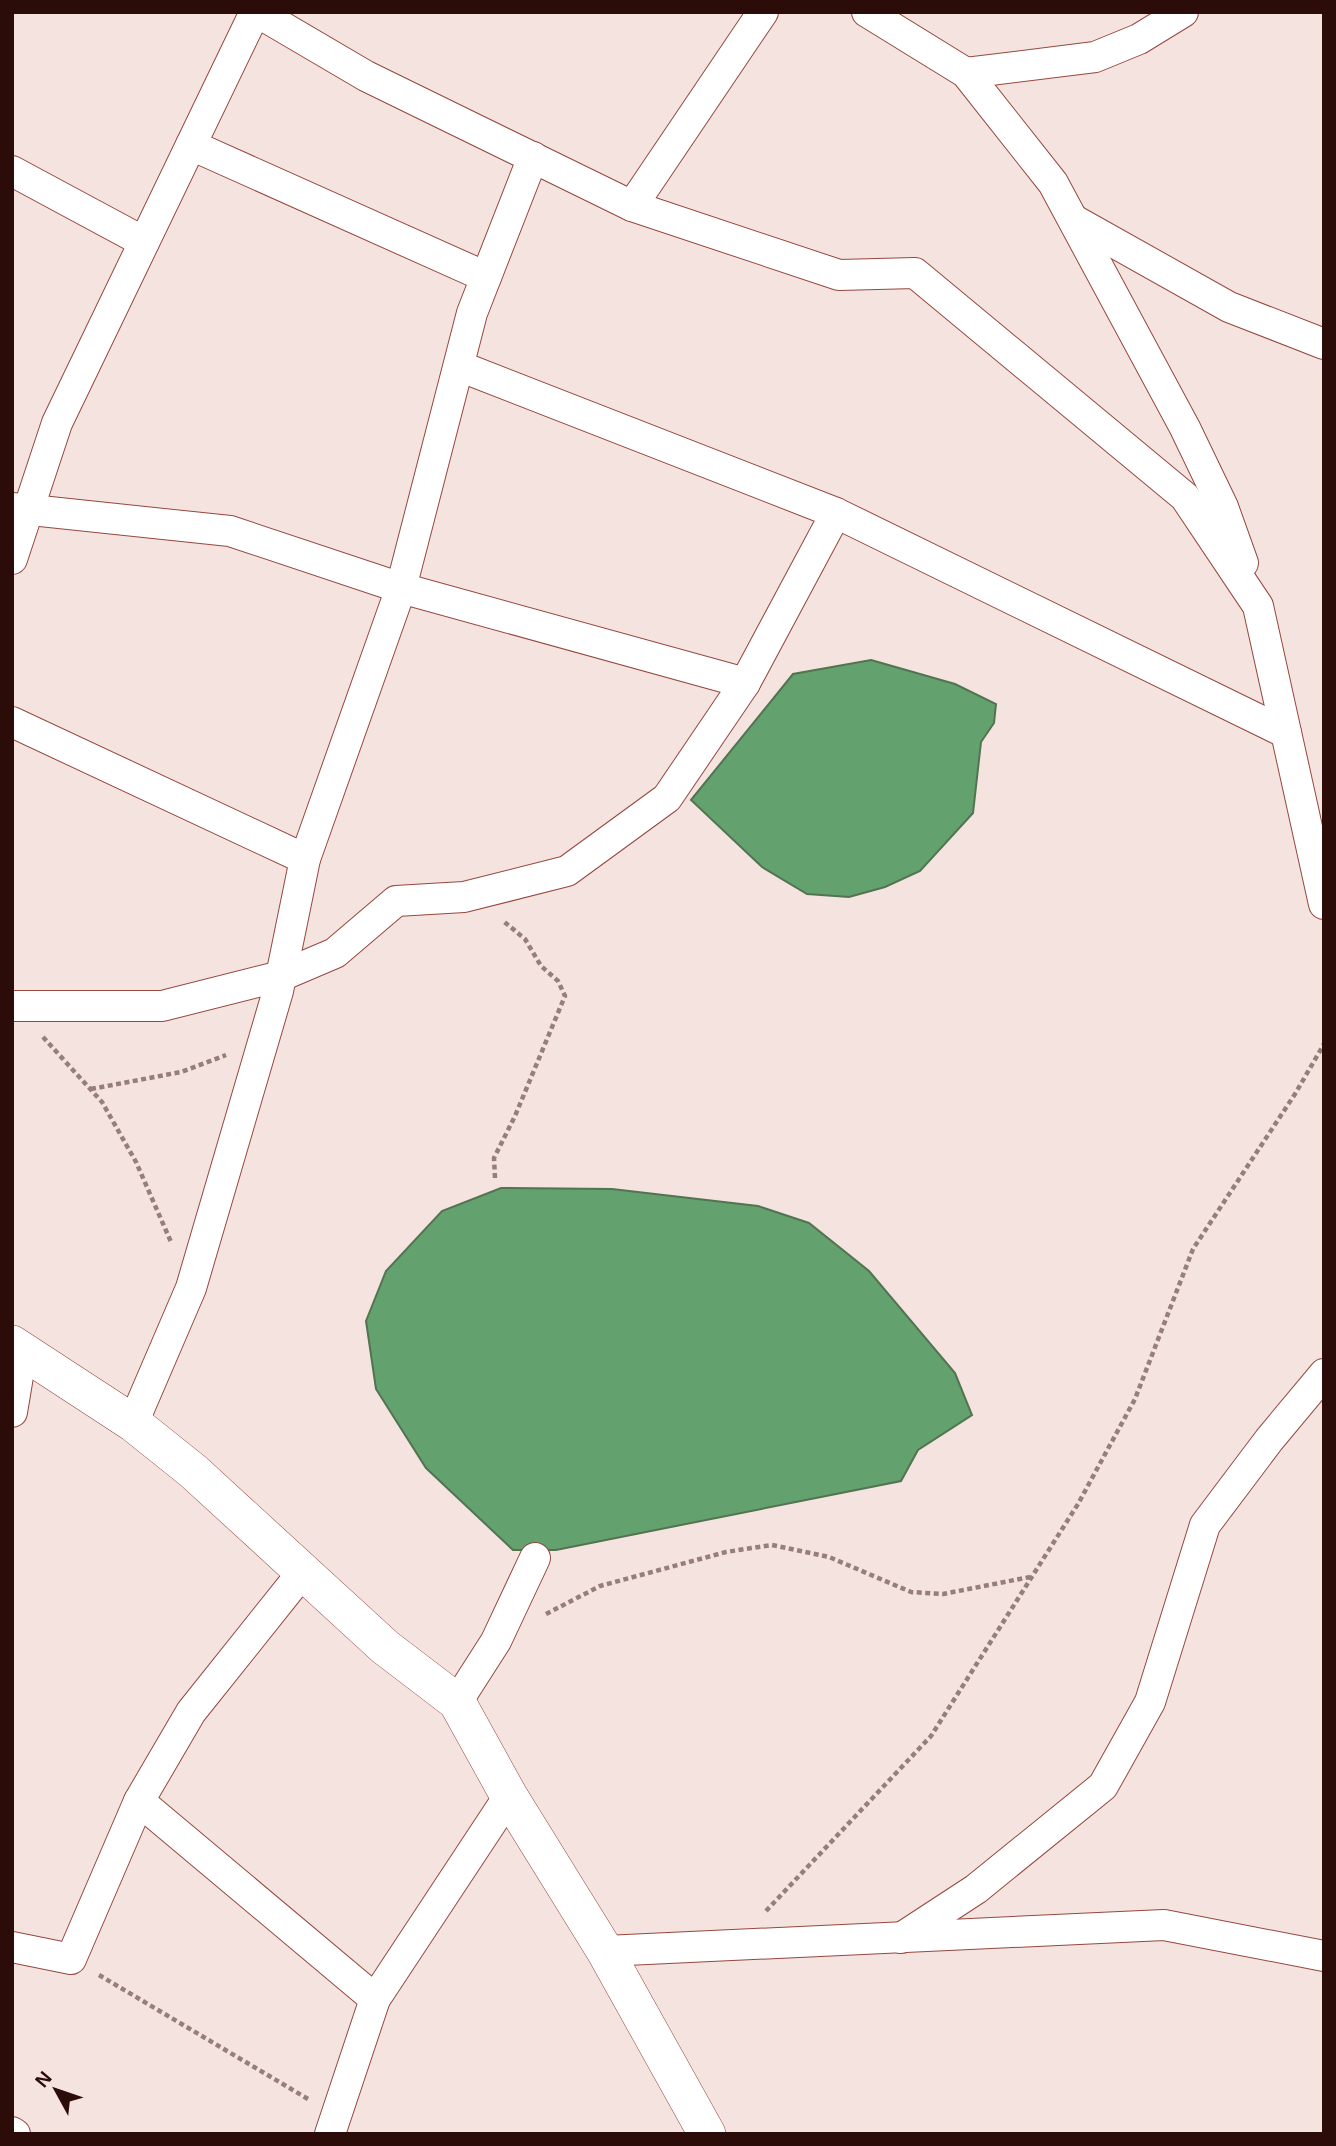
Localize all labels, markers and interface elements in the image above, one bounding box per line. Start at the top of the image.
north arrow [21,2055,91,2125]
text: N [31,2067,56,2091]

